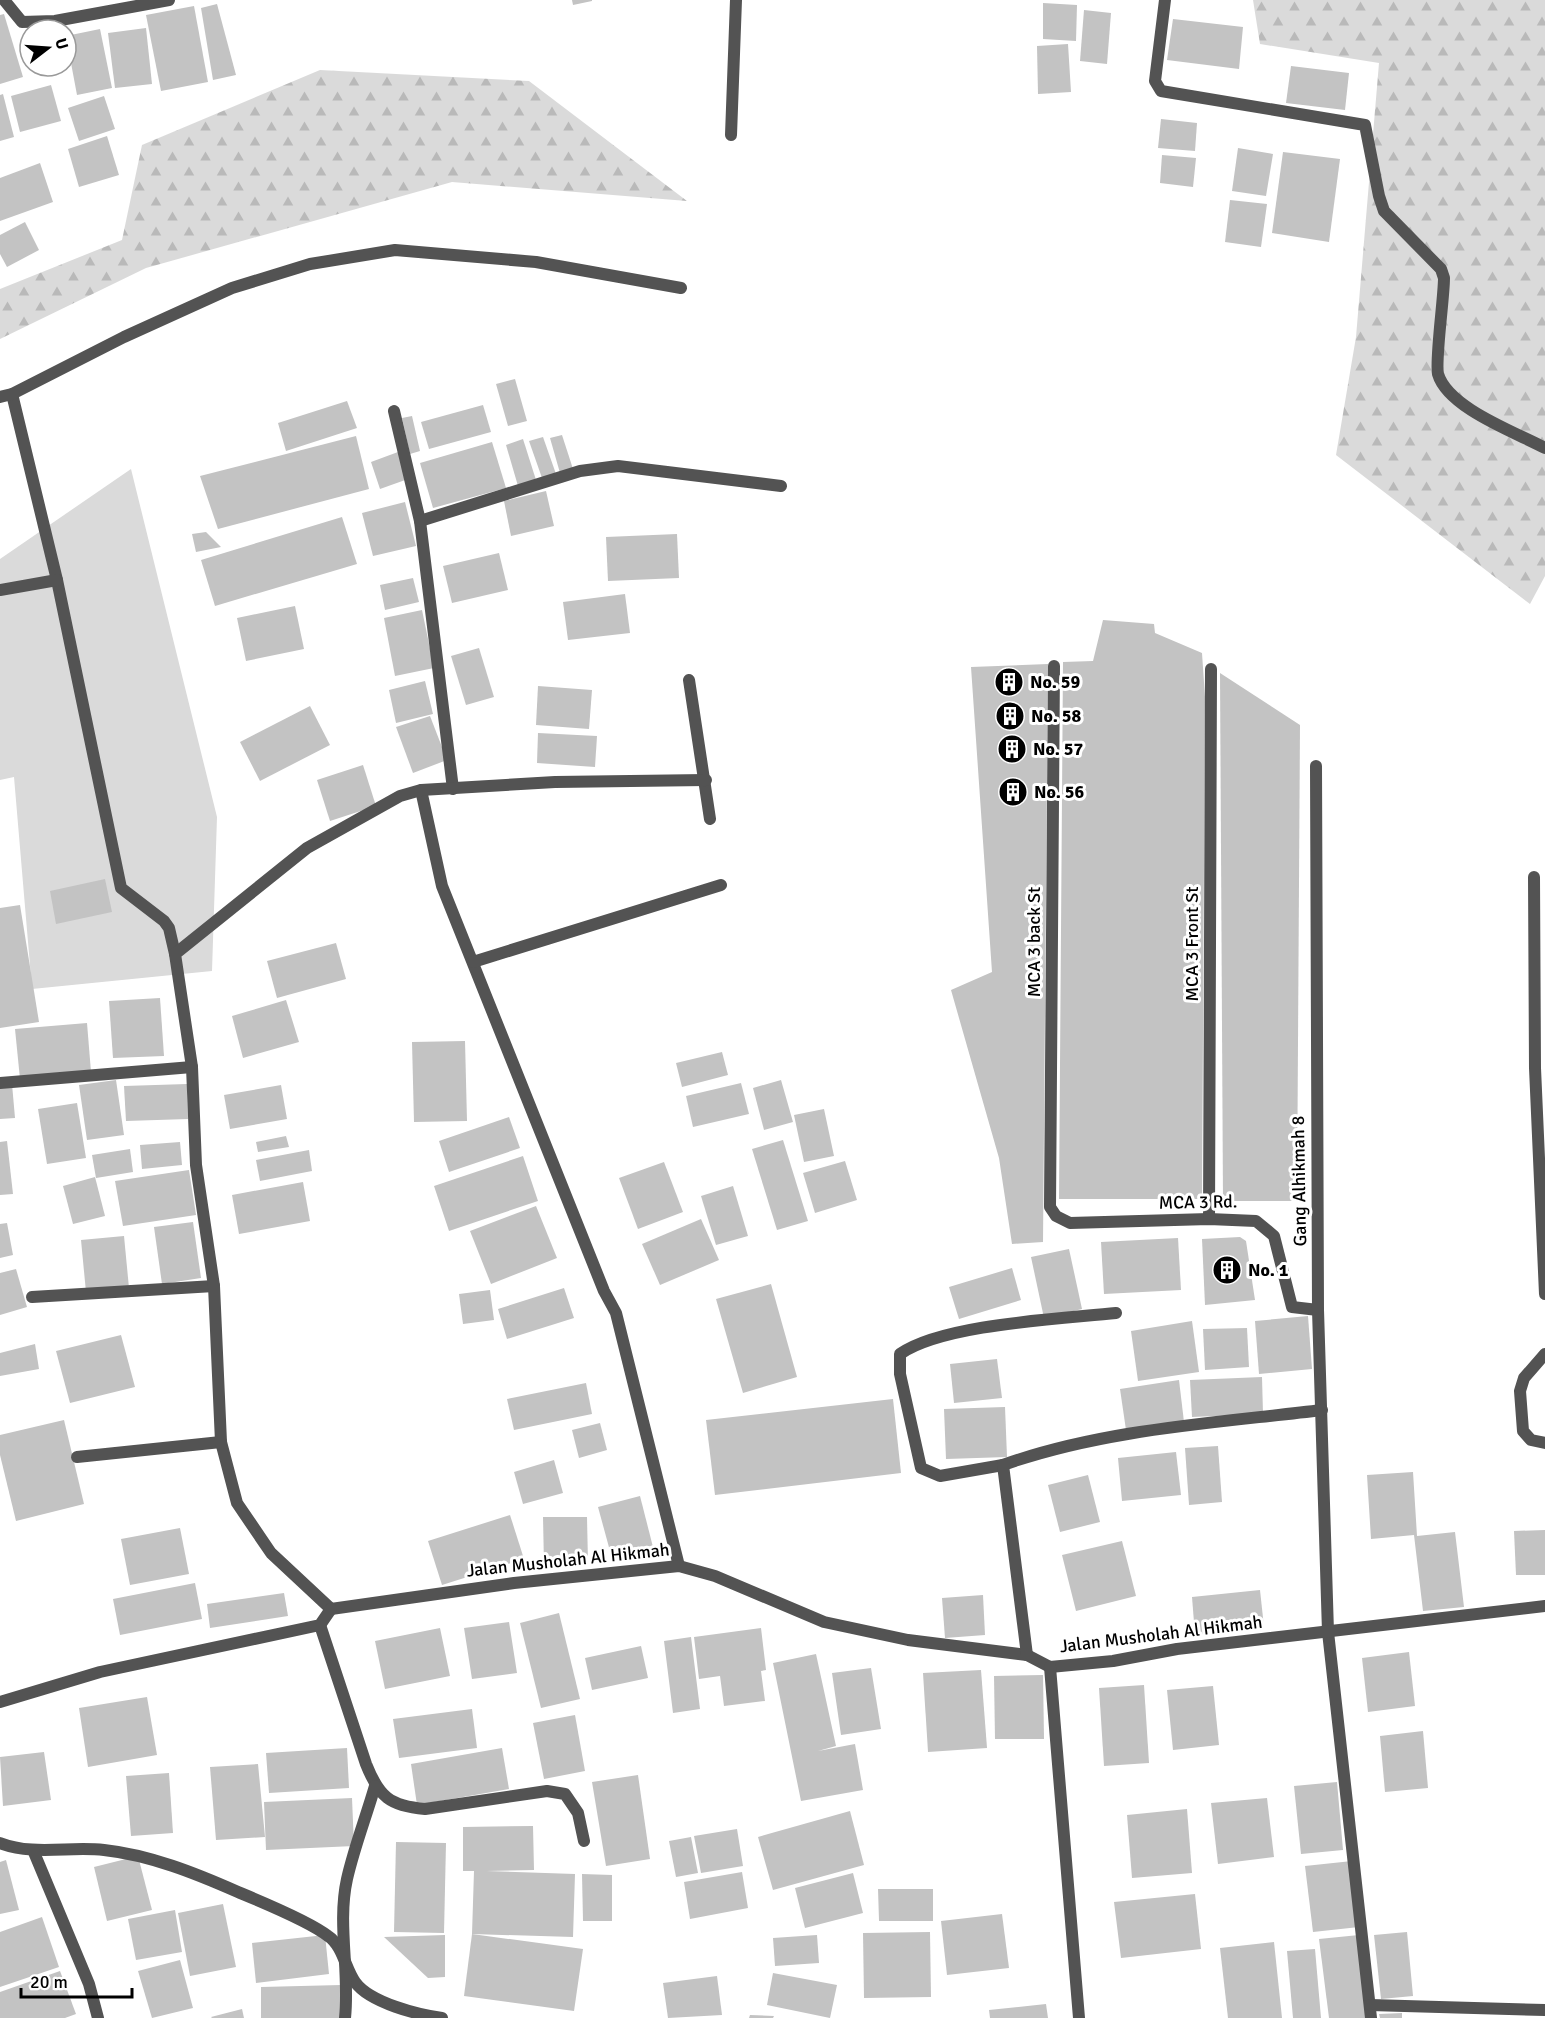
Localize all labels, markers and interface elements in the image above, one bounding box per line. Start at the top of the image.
north arrow [18,18,78,78]
text: U [50,36,73,52]
building icon: No. 59 [993,666,1025,698]
place label: No. 59 [1030,671,1081,693]
building icon: No. 58 [994,700,1026,732]
place label: No. 58 [1031,705,1082,727]
building icon: No. 57 [996,733,1028,765]
place label: No. 57 [1033,738,1084,760]
building icon: No. 56 [997,776,1029,808]
place label: No. 56 [1034,781,1085,803]
street label: MCA 3 Front St [1181,886,1203,1002]
street label: MCA 3 back St [1023,887,1045,997]
street label: Gang Alhikmah 8 [1287,1115,1311,1247]
street label: MCA 3 Rd. [1158,1190,1238,1214]
building icon: No. 1 [1211,1254,1243,1286]
place label: No. 1 [1248,1259,1289,1281]
street label: Jalan Musholah Al Hikmah [465,1538,671,1582]
street label: Jalan Musholah Al Hikmah [1058,1611,1264,1657]
scale bar [21,1961,132,1999]
text: 20 m [30,1971,68,1993]

